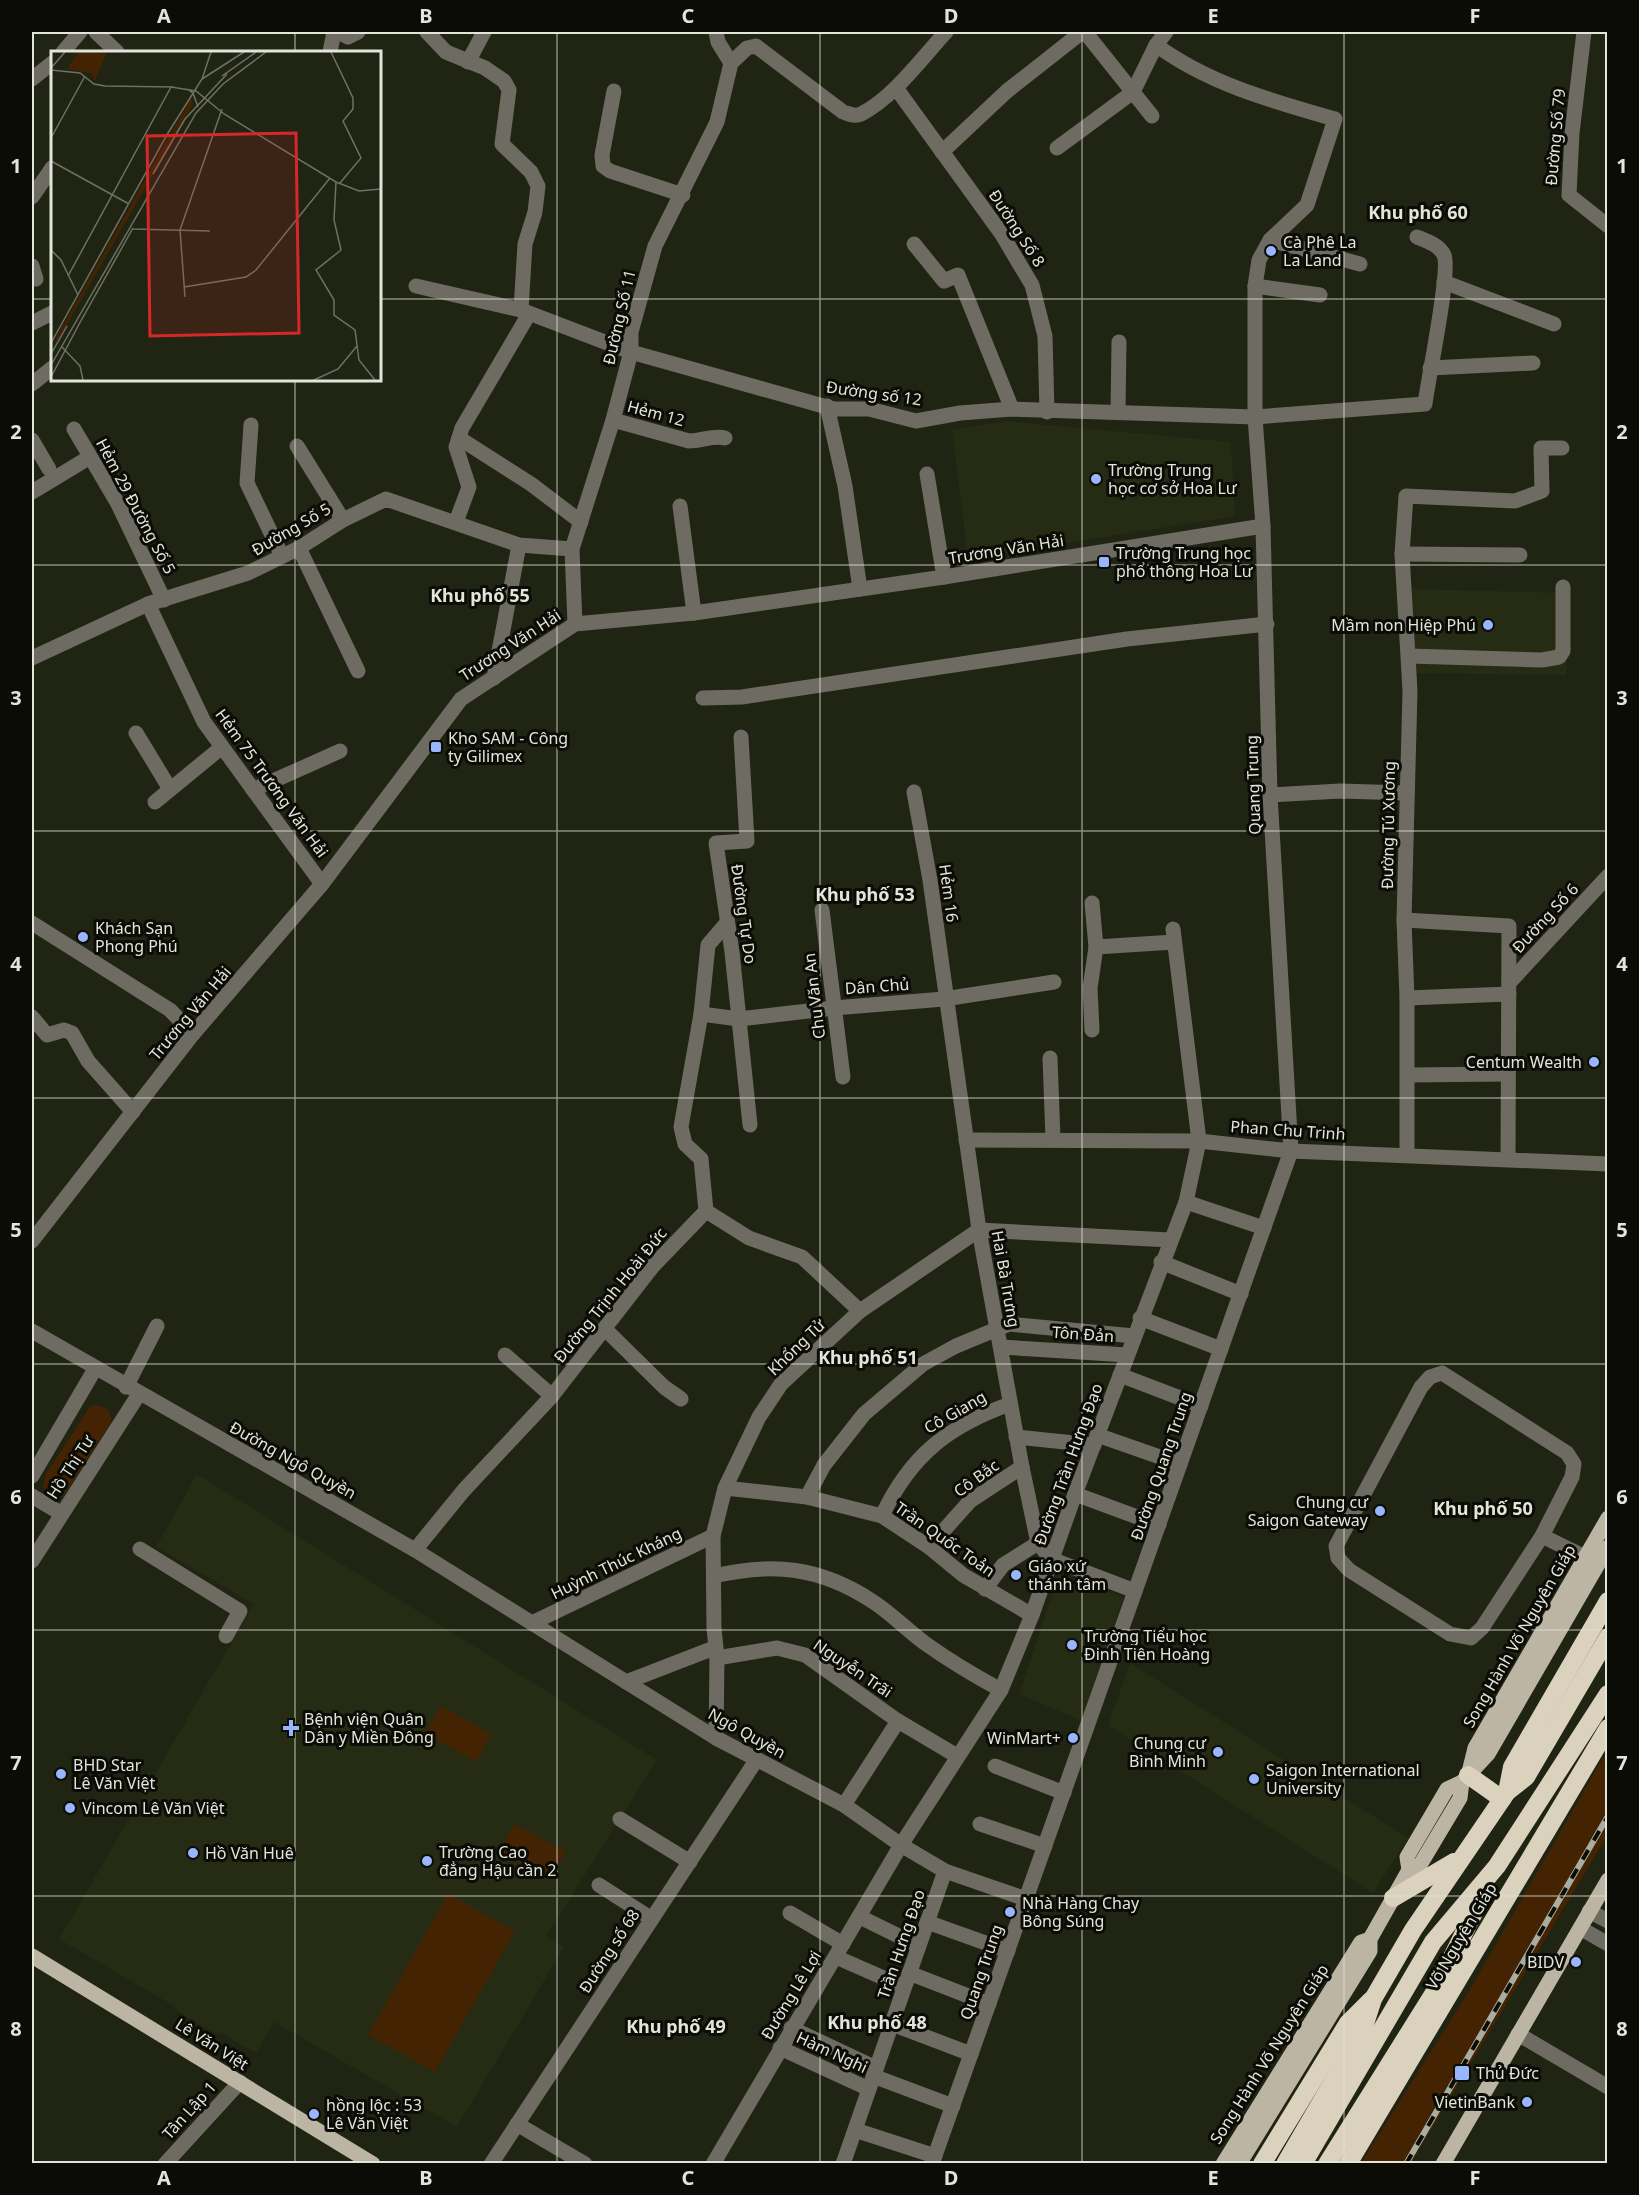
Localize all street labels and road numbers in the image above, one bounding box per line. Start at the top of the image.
street label: Đường Số 79 [1540,88,1570,186]
street label: Đường Số 8 [984,185,1050,271]
street label: Đường Số 11 [597,267,641,367]
street label: Đường số 12 [825,375,923,411]
street label: Hẻm 12 [625,395,687,431]
street label: Hẻm 29 Đường Số 5 [91,434,181,578]
street label: Đường Số 5 [247,497,335,561]
street label: Trương Văn Hải [947,529,1065,569]
street label: Trương Văn Hải [455,604,565,686]
street label: Hẻm 75 Trương Văn Hải [211,704,333,862]
street label: Quang Trung [1240,735,1266,835]
street label: Đường Tú Xương [1376,761,1400,889]
street label: Đường Tự Do [726,863,762,965]
street label: Hẻm 16 [934,863,964,923]
street label: Đường Số 6 [1507,878,1583,958]
street label: Chu Văn An [798,952,830,1040]
street label: Trương Văn Hải [144,961,236,1065]
street label: Dân Chủ [844,973,910,999]
street label: Phan Chu Trinh [1230,1115,1346,1145]
street label: Đường Trịnh Hoài Đức [549,1223,672,1367]
street label: Hai Bà Trưng [987,1229,1025,1329]
street label: Khổng Tử [762,1313,830,1380]
street label: Tôn Đản [1051,1321,1115,1347]
street label: Đường Trần Hưng Đạo [1029,1380,1107,1548]
street label: Cô Giang [920,1385,990,1439]
street label: Đường Quang Trung [1125,1389,1197,1543]
street label: Đường Ngô Quyền [226,1416,360,1504]
street label: Hồ Thị Tư [41,1430,99,1503]
street label: Cô Bắc [949,1454,1003,1502]
street label: Trần Quốc Toản [891,1496,999,1582]
street label: Huỳnh Thúc Kháng [547,1522,685,1604]
street label: Song Hành Võ Nguyên Giáp [1457,1540,1581,1732]
street label: Nguyễn Trãi [809,1634,897,1702]
street label: Ngô Quyền [704,1703,790,1763]
street label: Võ Nguyên Giáp [1420,1879,1502,1993]
street label: Trần Hưng Đạo [872,1886,930,2002]
street label: Đường số 68 [574,1905,644,1997]
street label: Quang Trung [954,1921,1008,2023]
street label: Đường Lê Lợi [756,1946,826,2044]
street label: Song Hành Võ Nguyên Giáp [1205,1960,1333,2148]
street label: Lê Văn Việt [171,2013,253,2075]
street label: Hàm Nghi [793,2026,871,2078]
street label: Tân Lập 1 [157,2076,221,2144]

